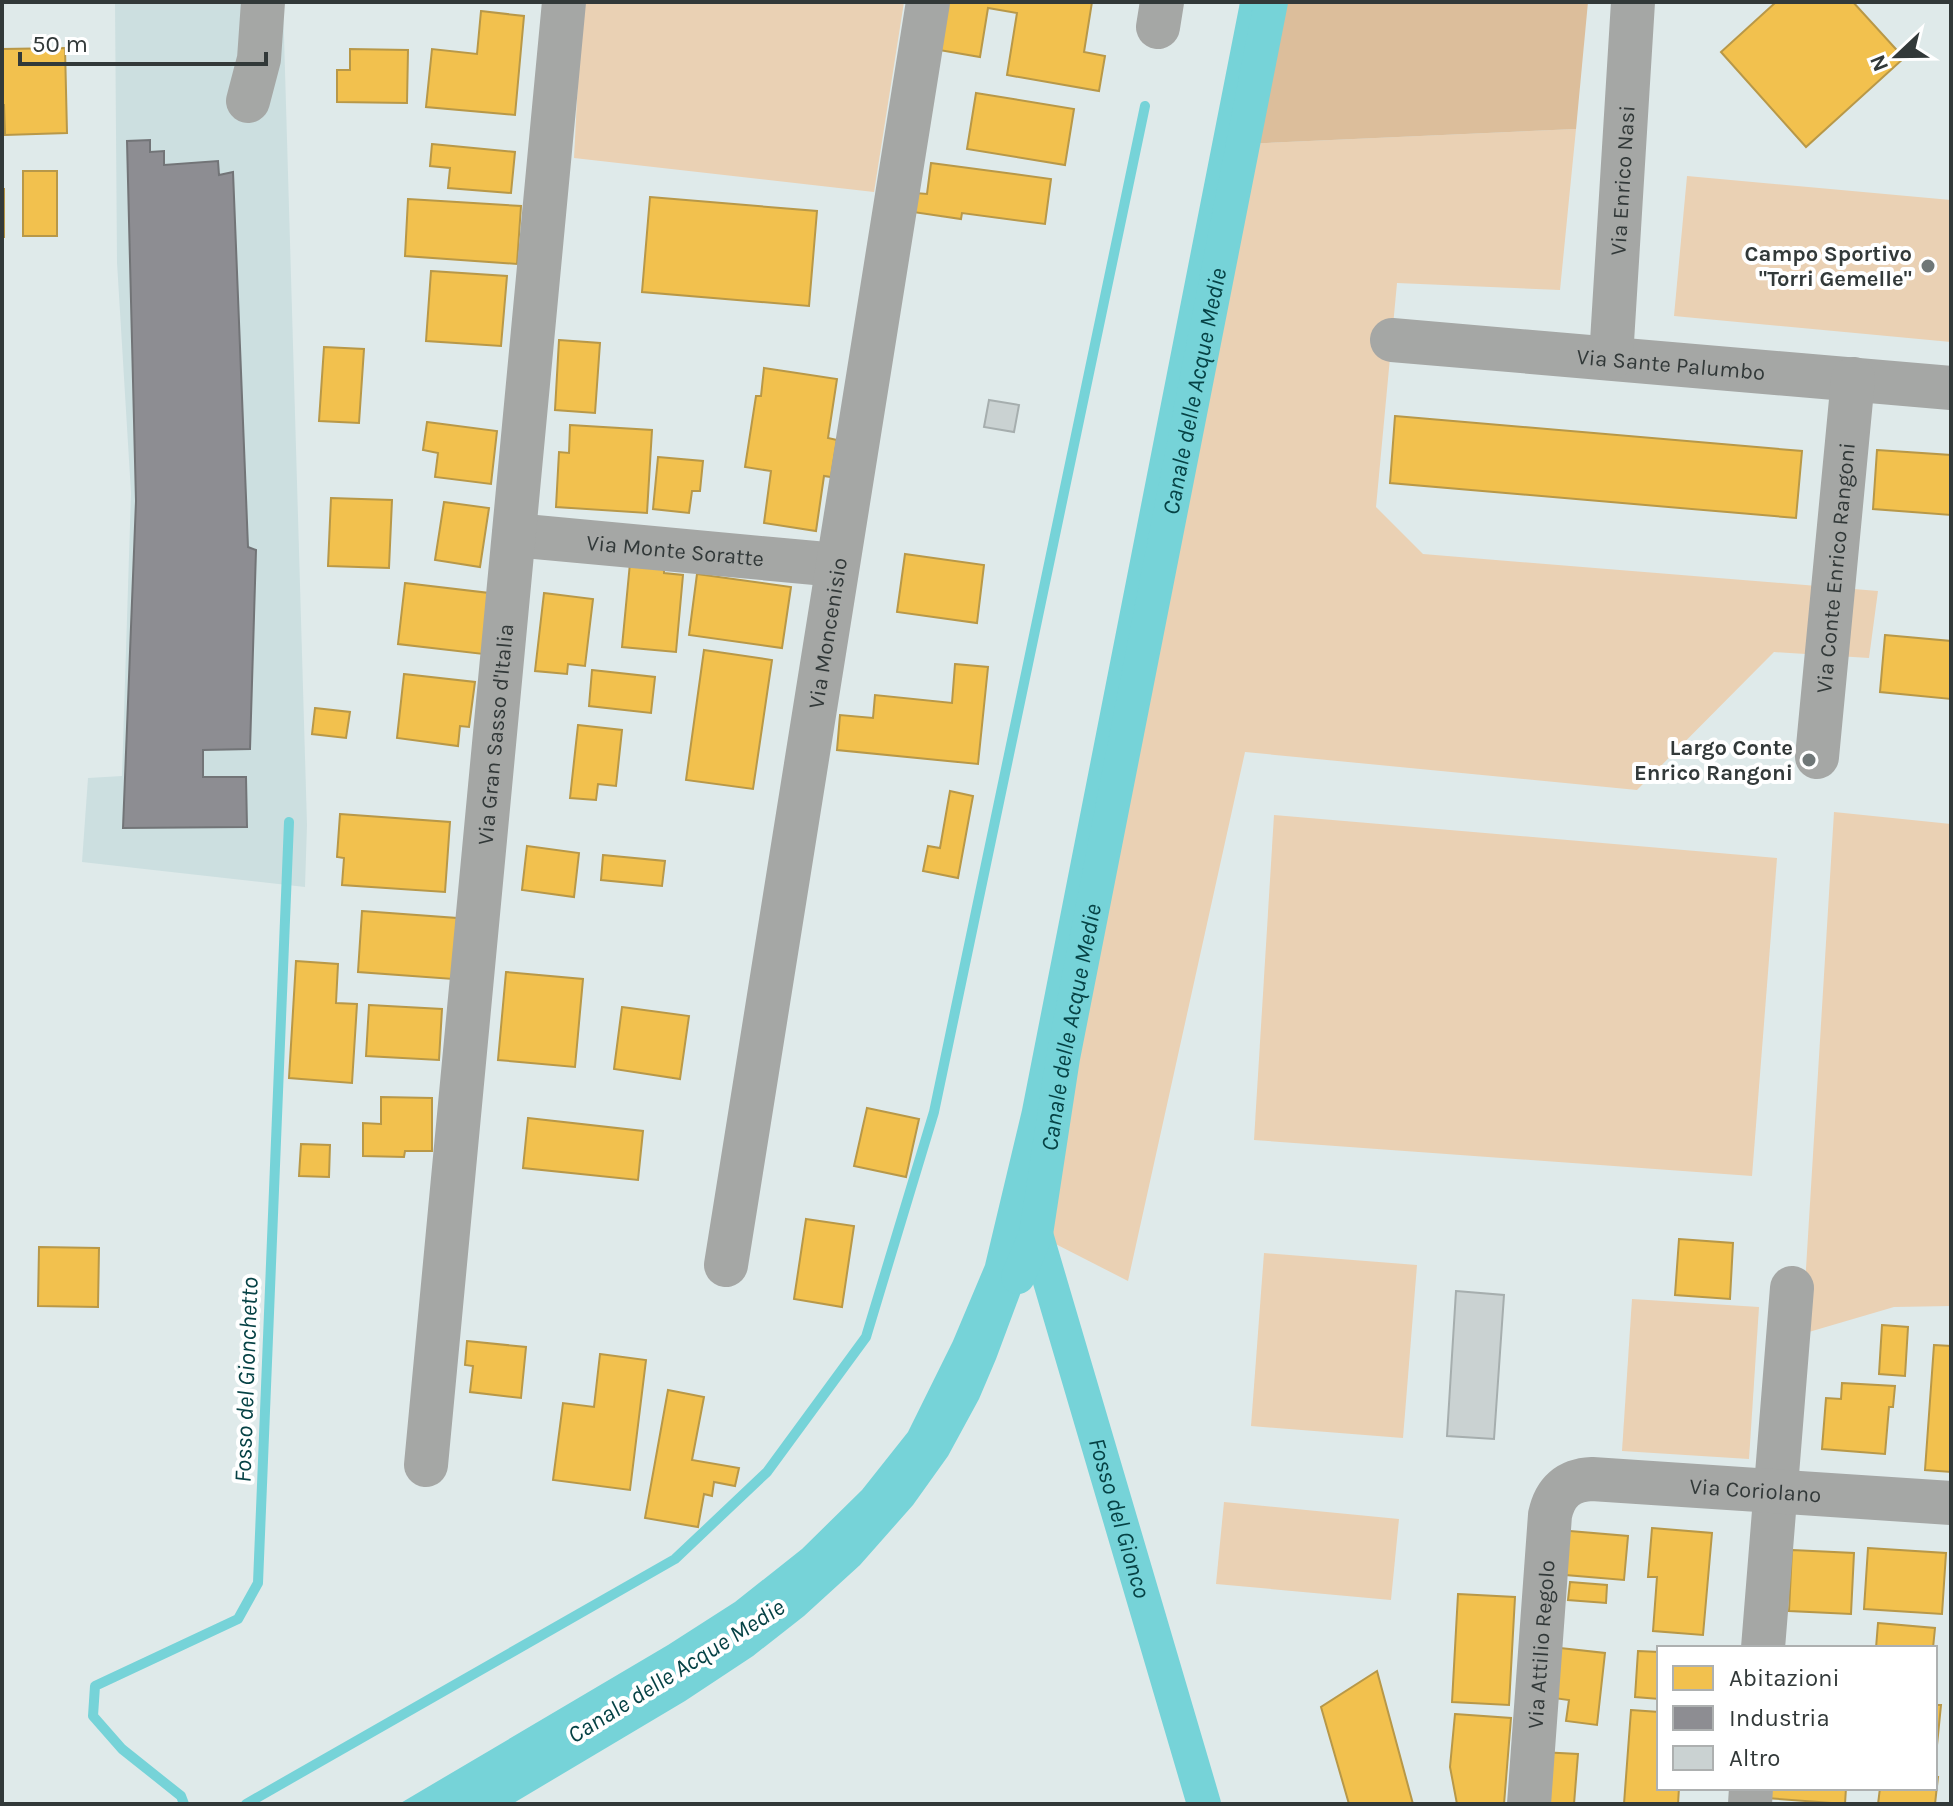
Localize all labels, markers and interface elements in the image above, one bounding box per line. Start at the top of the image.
scale bar [20,16,266,66]
north arrow [1857,16,1937,96]
text: 50 m [32,30,88,58]
text: N [1864,51,1894,75]
street label: Via Enrico Nasi [1605,105,1641,256]
place label: Campo Sportivo "Torri Gemelle" [1745,241,1912,292]
marker: Campo Sportivo "Torri Gemelle" [1919,257,1937,275]
water label: Canale delle Acque Medie [1156,266,1232,517]
street label: Via Sante Palumbo [1575,344,1766,386]
street label: Via Conte Enrico Rangoni [1811,441,1861,695]
street label: Via Monte Soratte [585,530,765,572]
street label: Via Moncenisio [803,556,853,711]
street label: Via Gran Sasso d'Italia [473,622,519,846]
place label: Largo Conte Enrico Rangoni [1634,735,1793,786]
marker: Largo Conte Enrico Rangoni [1800,751,1818,769]
water label: Canale delle Acque Medie [1035,902,1107,1153]
water label: Fosso del Gionchetto [228,1276,264,1483]
water label: Fosso del Gionco [1083,1435,1157,1601]
street label: Via Coriolano [1689,1474,1822,1508]
street label: Via Attilio Regolo [1522,1559,1561,1730]
water label: Canale delle Acque Medie [562,1593,790,1749]
legend [1657,1646,1937,1790]
text: Abitazioni [1729,1664,1840,1692]
text: Industria [1729,1704,1830,1732]
text: Altro [1729,1744,1780,1772]

